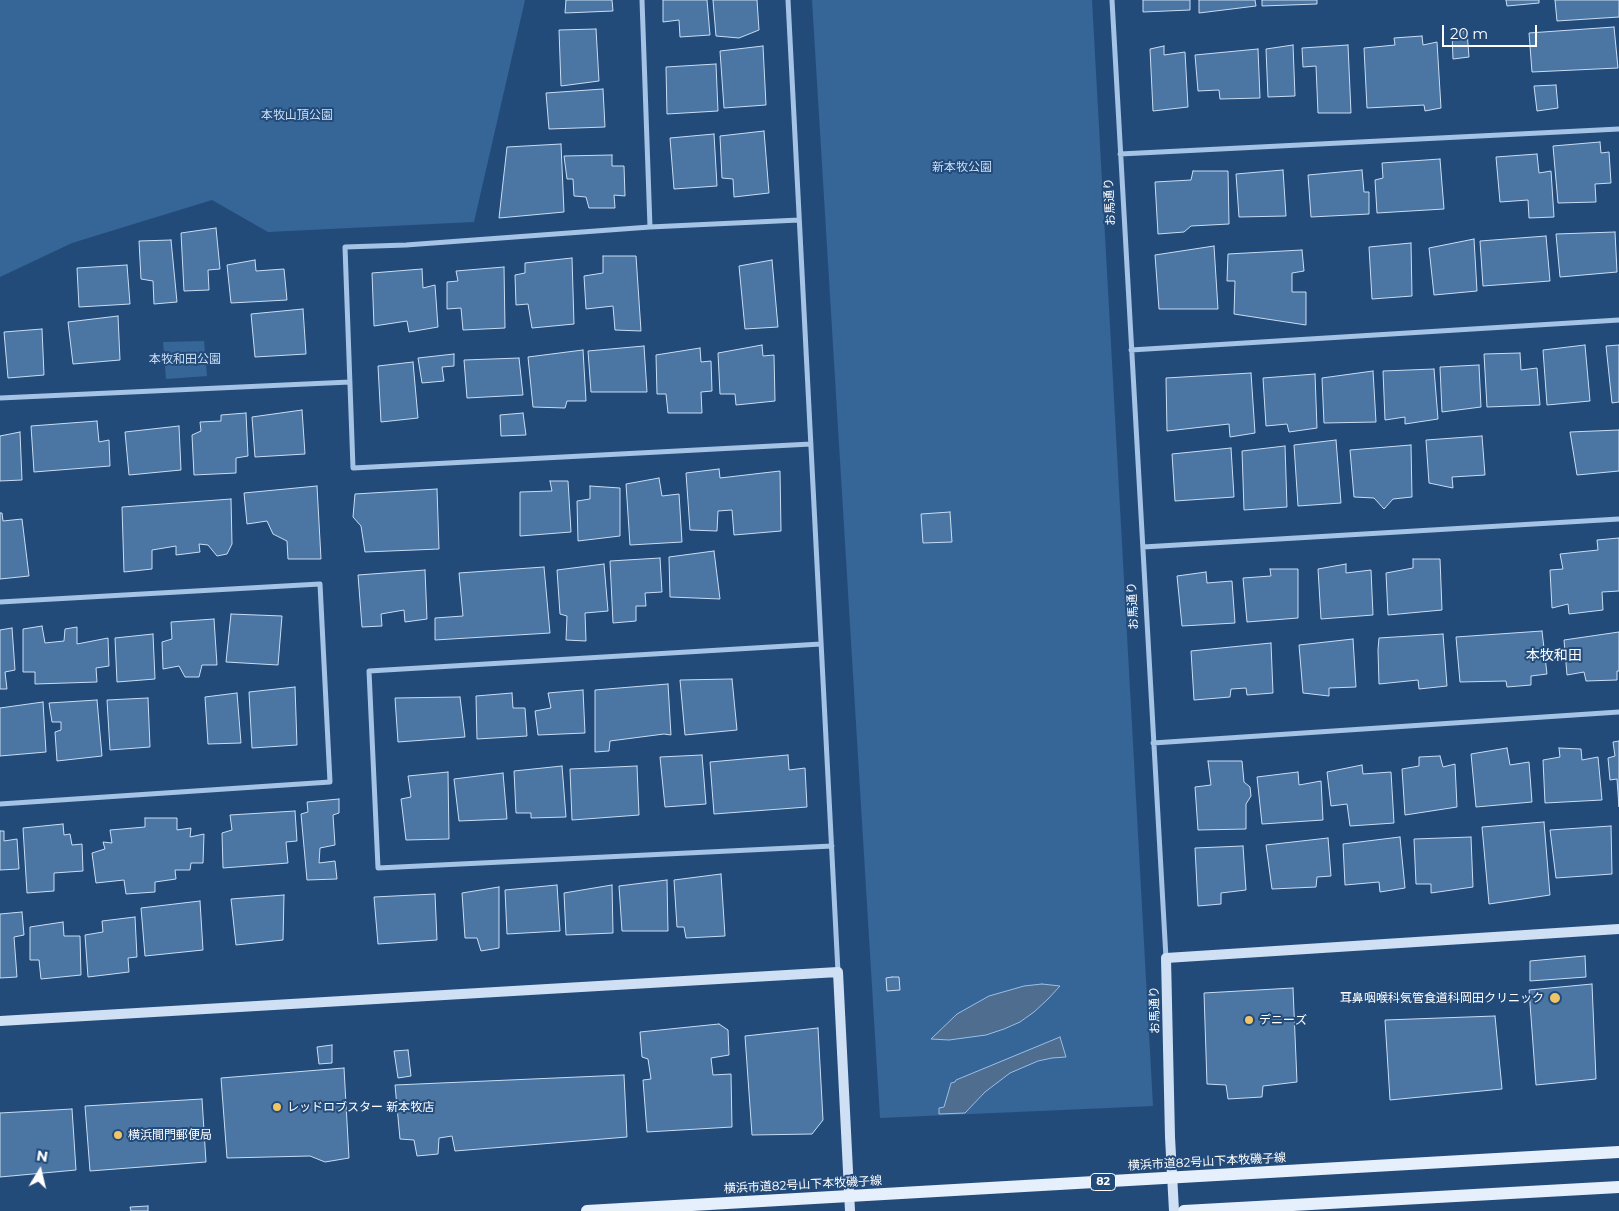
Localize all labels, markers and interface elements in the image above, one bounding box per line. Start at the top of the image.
scale bar [1444,15,1539,47]
text: 20 m [1450,24,1488,43]
park label: 本牧山頂公園 [261,108,333,122]
park label: 新本牧公園 [932,160,992,174]
street label: お馬通り [1102,178,1118,226]
park label: 本牧和田公園 [149,352,221,366]
street label: お馬通り [1125,582,1141,630]
district label: 本牧和田 [1526,648,1582,664]
street label: お馬通り [1147,986,1163,1034]
place label: 耳鼻咽喉科気管食道科岡田クリニック [1340,991,1544,1005]
marker: 耳鼻咽喉科気管食道科岡田クリニック [1548,991,1562,1005]
place label: デニーズ [1259,1013,1307,1027]
marker: デニーズ [1243,1014,1255,1026]
place label: レッドロブスター 新本牧店 [287,1100,434,1114]
marker: レッドロブスター 新本牧店 [271,1101,283,1113]
place label: 横浜間門郵便局 [128,1128,212,1142]
marker: 横浜間門郵便局 [112,1129,124,1141]
north arrow [15,1146,65,1196]
text: N [35,1146,49,1166]
street label: 横浜市道82号山下本牧磯子線 [1127,1151,1287,1173]
street label: 横浜市道82号山下本牧磯子線 [723,1174,883,1196]
road number: 82 [1090,1174,1116,1190]

